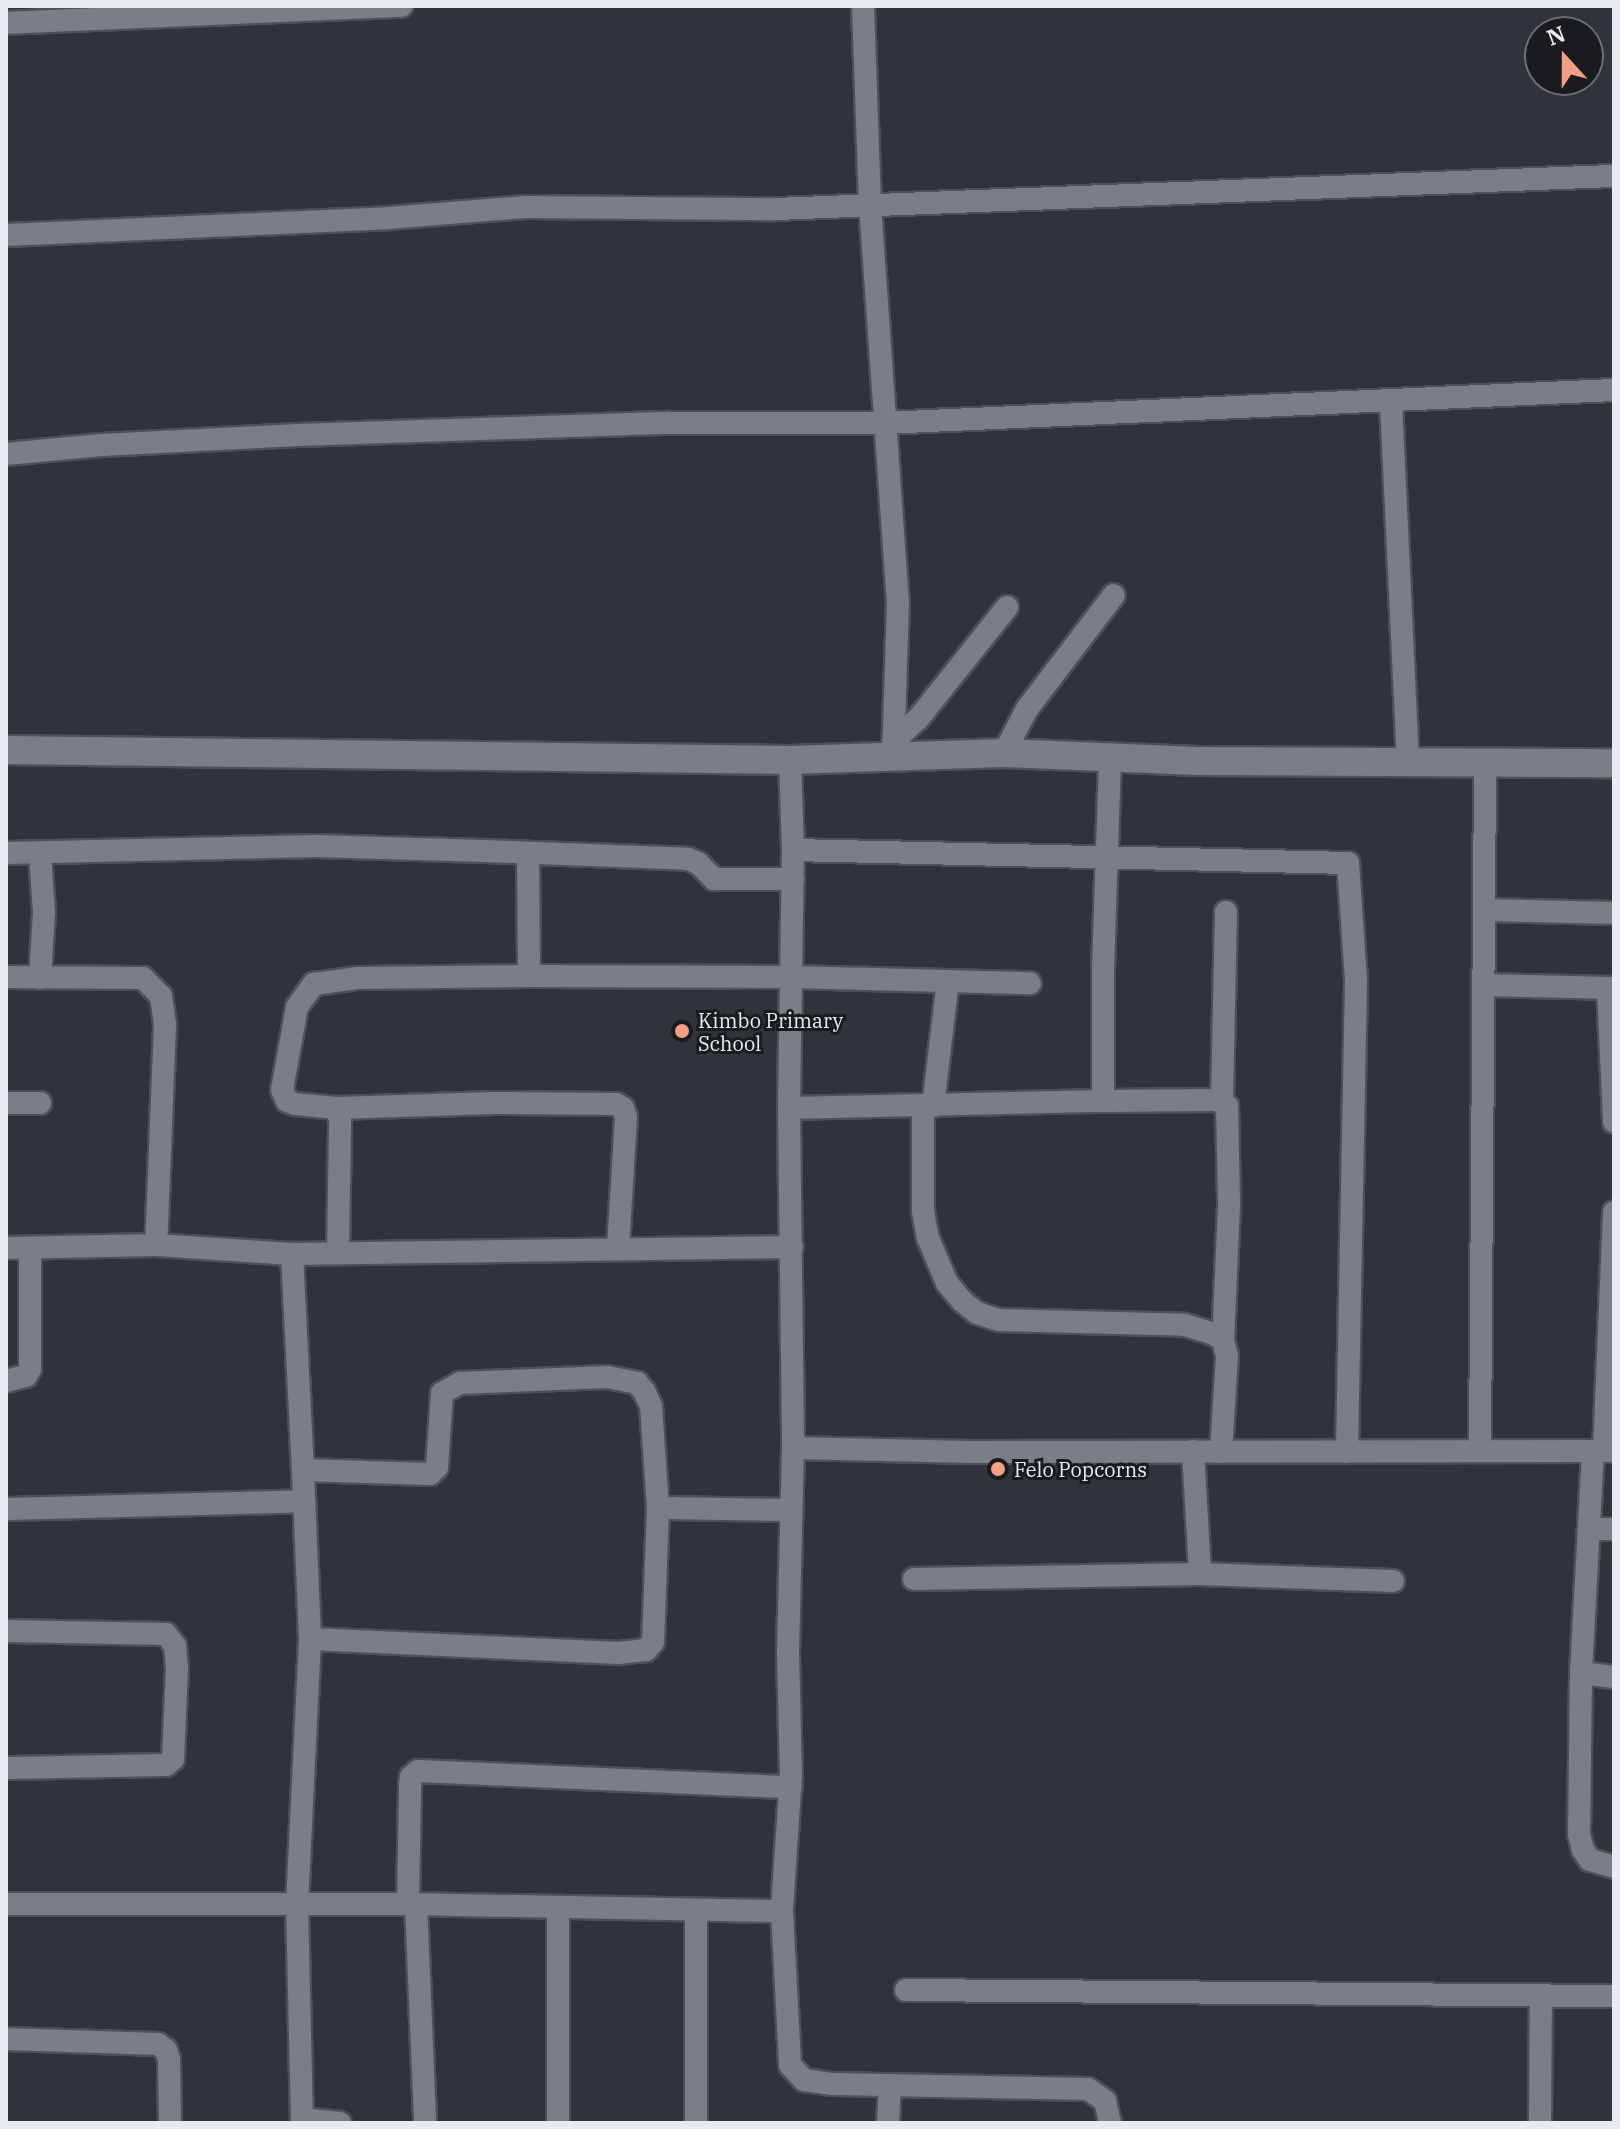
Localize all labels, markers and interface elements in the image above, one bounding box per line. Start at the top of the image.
north arrow [1524,16,1604,96]
text: N [1543,18,1569,52]
place label: Kimbo Primary School [698,1008,843,1055]
marker: Kimbo Primary School [673,1022,691,1040]
place label: Felo Popcorns [1014,1457,1147,1481]
marker: Felo Popcorns [989,1460,1007,1478]

